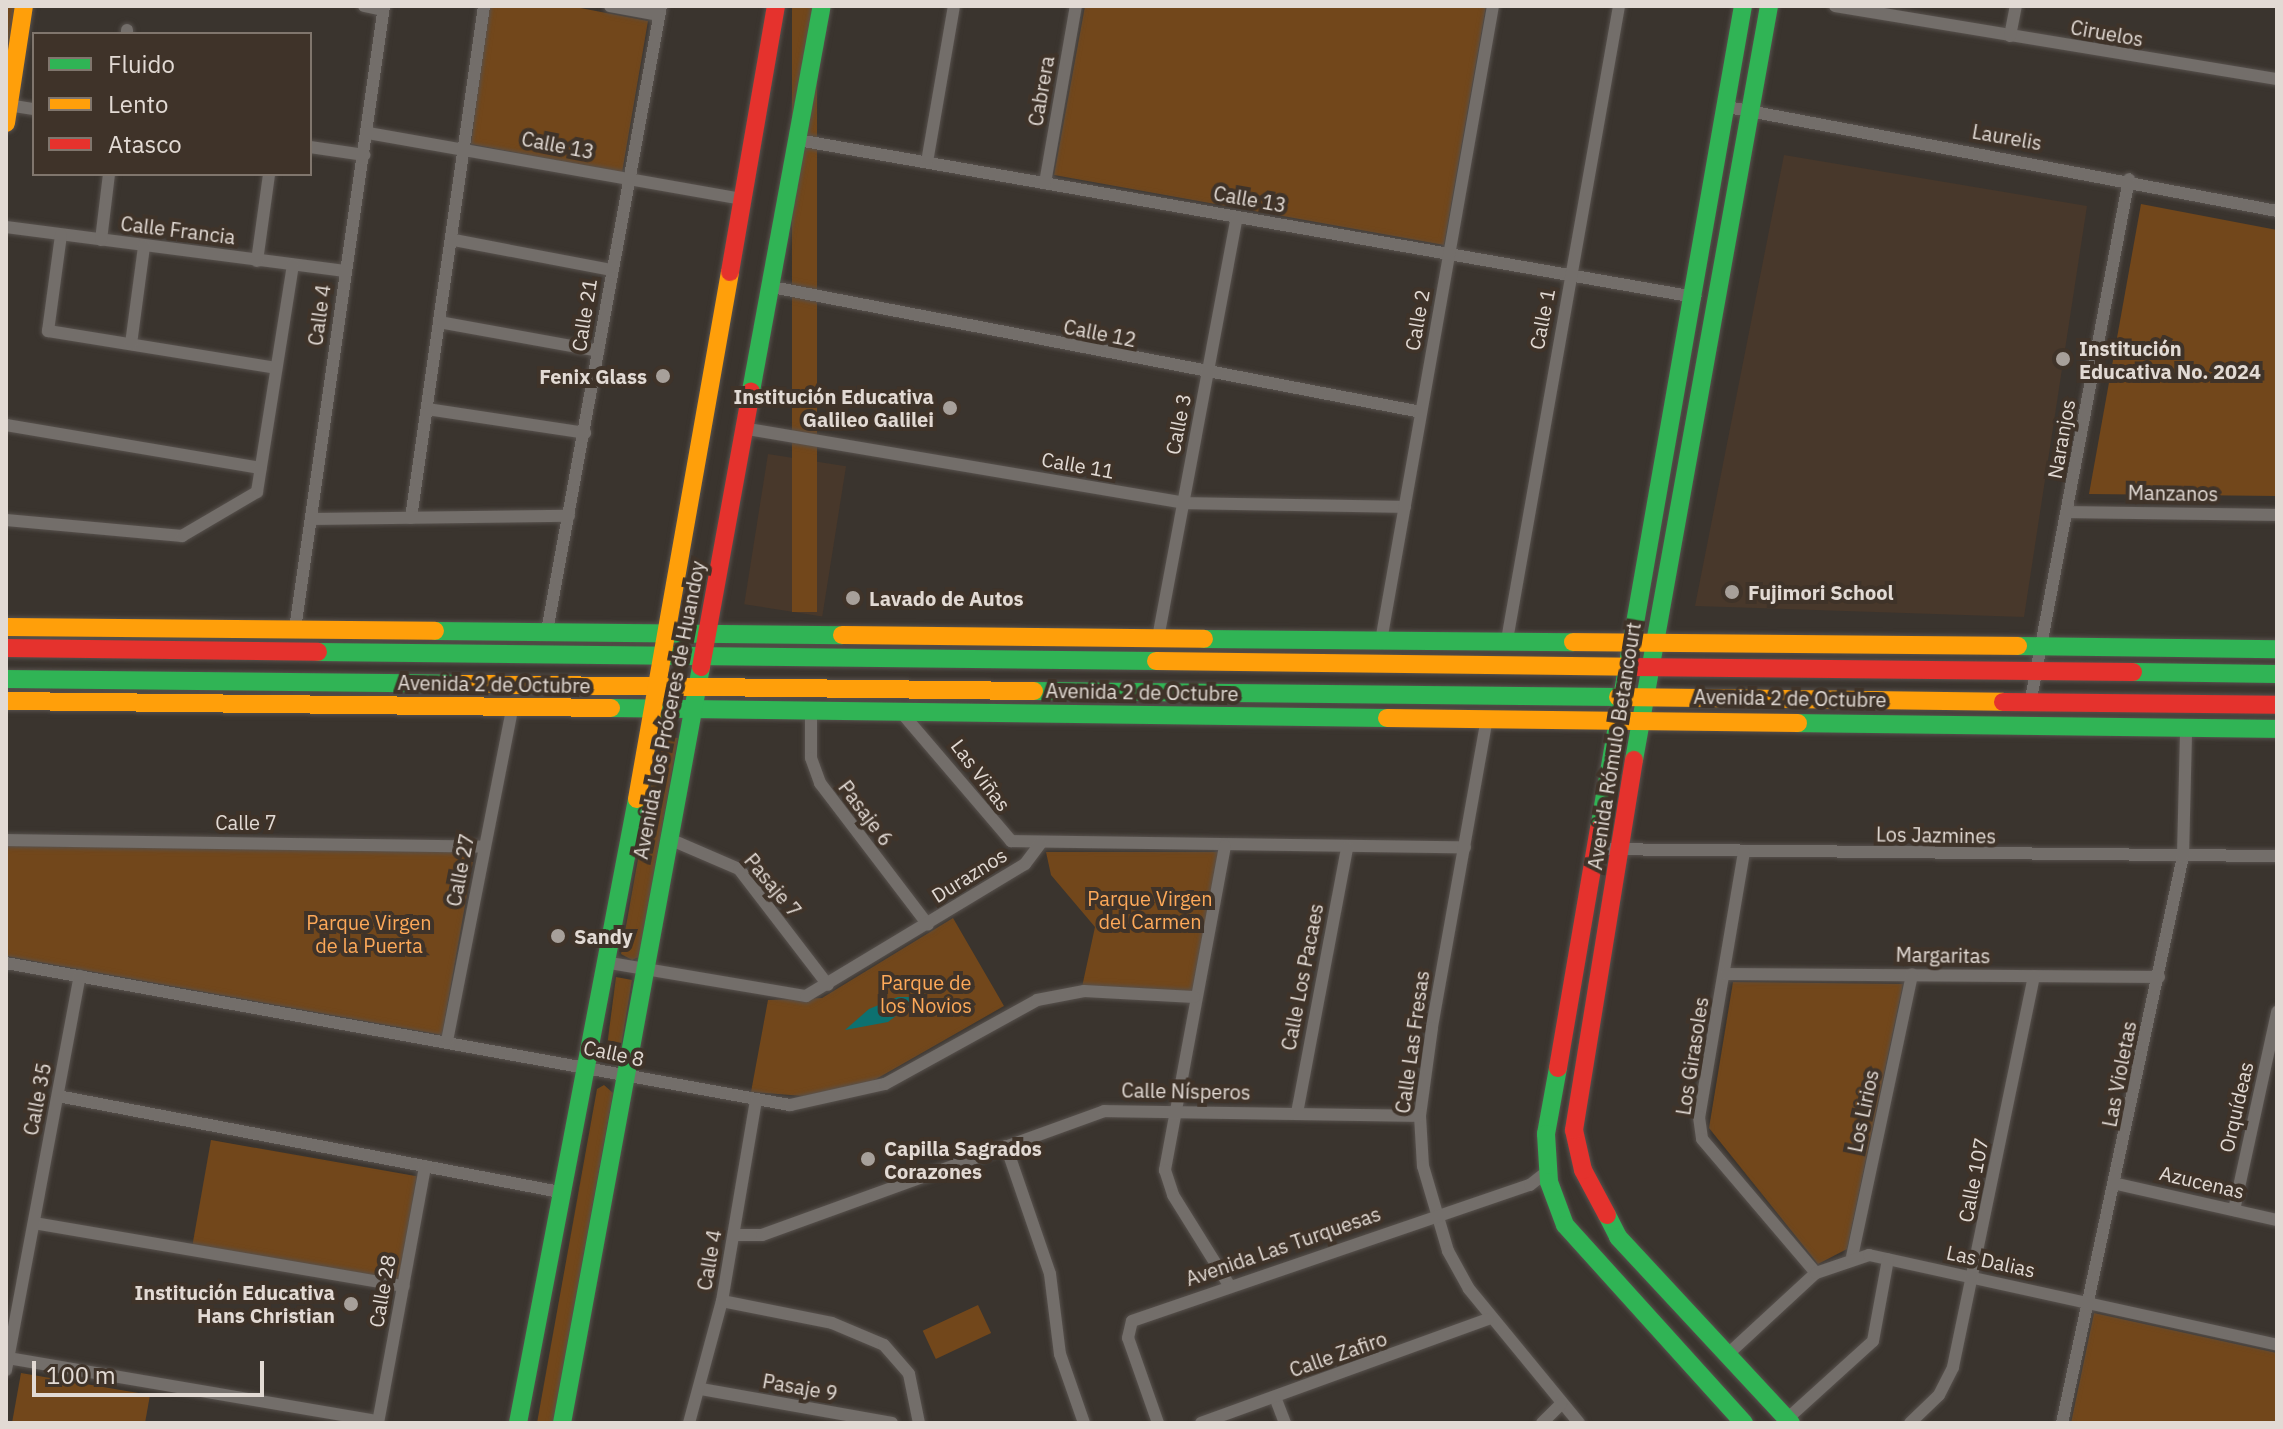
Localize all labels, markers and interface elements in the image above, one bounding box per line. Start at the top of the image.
street label: Ciruelos [2069,15,2145,51]
legend [32,32,312,176]
text: Fluido [108,48,175,80]
street label: Cabrera [1023,54,1059,128]
text: Lento [108,88,168,120]
street label: Laurelis [1970,119,2044,155]
street label: Calle 13 [520,126,596,164]
text: Atasco [108,128,182,160]
street label: Calle 13 [1212,181,1288,217]
street label: Calle Francia [119,211,237,249]
street label: Calle 21 [566,277,602,353]
street label: Calle 4 [303,283,335,347]
street label: Calle 1 [1524,286,1560,352]
street label: Calle 2 [1400,288,1434,352]
street label: Calle 12 [1062,314,1138,352]
place label: Institución Educativa No. 2024 [2079,336,2261,383]
marker: Institución Educativa No. 2024 [2054,350,2072,368]
place label: Fenix Glass [539,364,647,388]
marker: Fenix Glass [654,367,672,385]
place label: Institución Educativa Galileo Galilei [734,384,934,431]
street label: Calle 3 [1160,391,1196,457]
street label: Naranjos [2042,397,2080,481]
marker: Institución Educativa Galileo Galilei [941,399,959,417]
street label: Calle 11 [1040,447,1116,483]
street label: Manzanos [2128,480,2218,506]
street label: Avenida Los Próceres de Huandoy [628,559,710,861]
place label: Fujimori School [1748,580,1894,604]
marker: Fujimori School [1723,583,1741,601]
place label: Lavado de Autos [869,586,1024,610]
marker: Lavado de Autos [844,589,862,607]
street label: Avenida Rómulo Betancourt [1583,620,1645,872]
street label: Avenida 2 de Octubre [397,670,591,698]
street label: Avenida 2 de Octubre [1045,678,1239,706]
street label: Avenida 2 de Octubre [1693,684,1887,712]
street label: Las Viñas [946,734,1016,816]
street label: Pasaje 6 [834,776,898,850]
street label: Calle 7 [215,810,277,834]
street label: Los Jazmines [1876,822,1996,848]
street label: Calle 27 [441,832,479,908]
street label: Duraznos [927,842,1011,908]
street label: Pasaje 7 [739,848,807,922]
park label: Parque Virgen del Carmen [1087,886,1213,933]
street label: Calle Los Pacaes [1276,902,1328,1052]
park label: Parque Virgen de la Puerta [306,911,432,958]
place label: Sandy [574,924,633,948]
marker: Sandy [549,927,567,945]
street label: Margaritas [1895,942,1991,968]
street label: Calle Las Fresas [1390,969,1434,1115]
park label: Parque de los Novios [880,971,972,1018]
street label: Los Girasoles [1671,995,1713,1117]
street label: Las Violetas [2097,1019,2141,1129]
street label: Calle 8 [581,1035,647,1071]
street label: Orquídeas [2214,1059,2258,1155]
street label: Calle 35 [18,1061,56,1137]
street label: Los Lirios [1843,1068,1883,1154]
street label: Calle Nísperos [1121,1078,1251,1104]
place label: Capilla Sagrados Corazones [884,1136,1042,1183]
street label: Calle 107 [1953,1136,1993,1224]
marker: Capilla Sagrados Corazones [859,1150,877,1168]
street label: Azucenas [2157,1161,2247,1203]
street label: Avenida Las Turquesas [1182,1201,1384,1291]
street label: Calle 4 [692,1228,726,1292]
street label: Las Dalias [1944,1240,2038,1282]
street label: Calle 28 [364,1253,400,1329]
place label: Institución Educativa Hans Christian [135,1280,335,1327]
marker: Institución Educativa Hans Christian [342,1295,360,1313]
street label: Calle Zafiro [1286,1326,1390,1382]
scale bar [36,1345,268,1395]
text: 100 m [46,1359,116,1391]
street label: Pasaje 9 [761,1369,839,1405]

